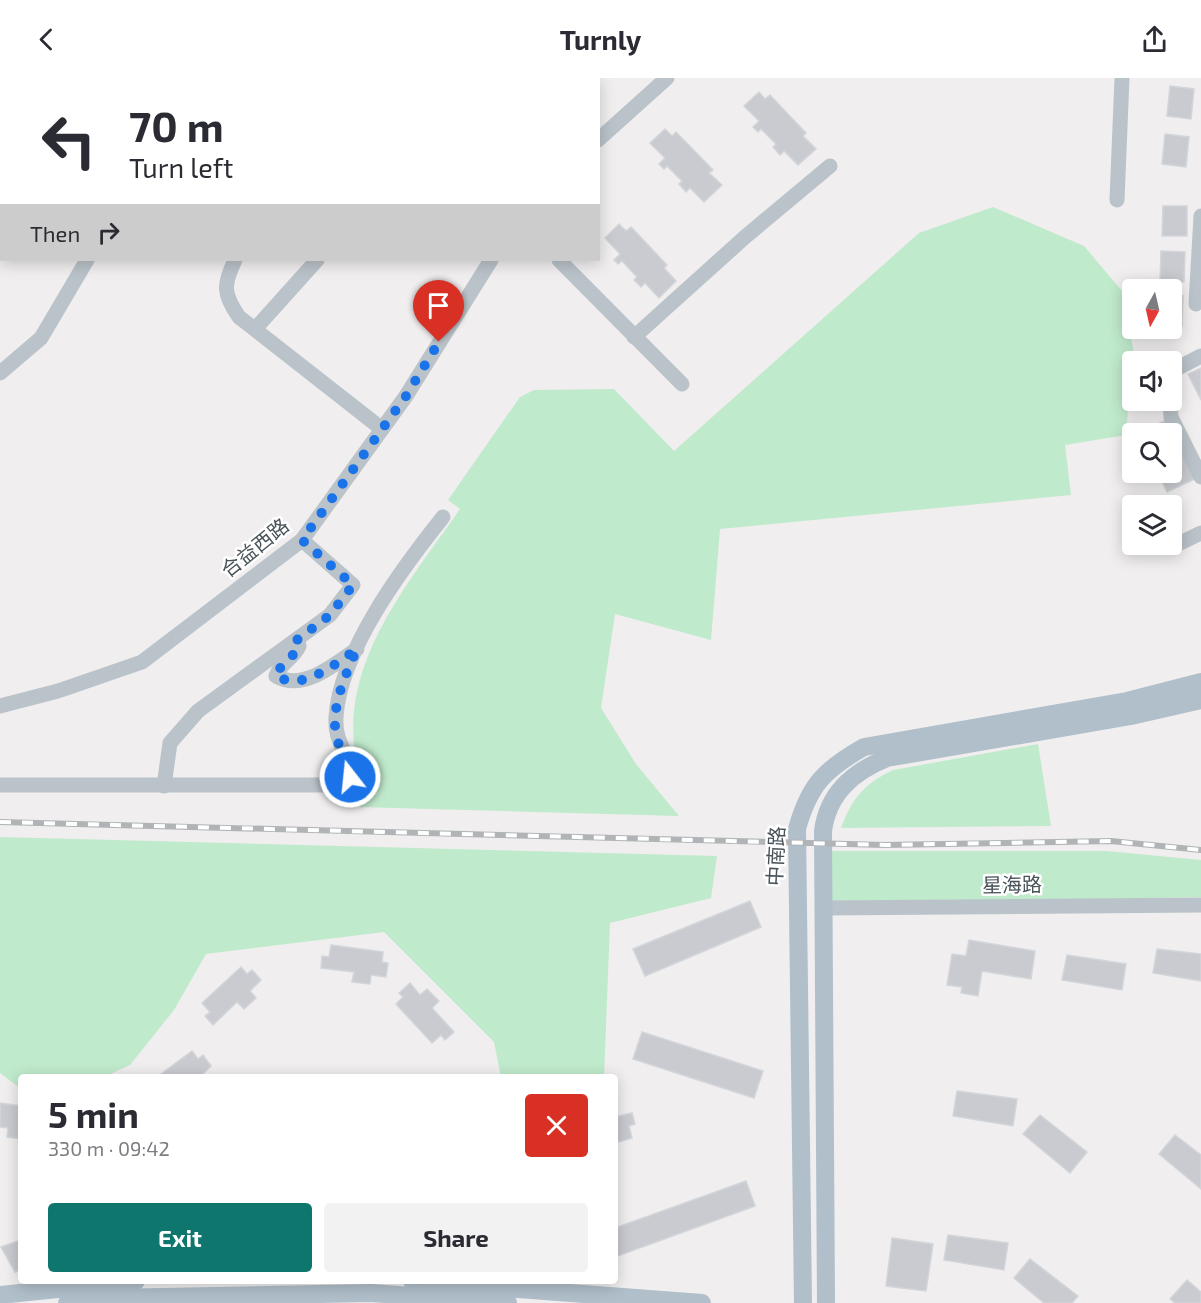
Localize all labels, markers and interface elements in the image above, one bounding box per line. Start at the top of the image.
icon: back [30,23,63,56]
text: Turnly [560,23,641,55]
icon: share [1138,23,1171,56]
text: 70 m [129,100,224,150]
icon: left [30,102,108,180]
text: Turn left [129,151,233,183]
icon: right [92,216,125,249]
text: Then [30,220,80,246]
north arrow [1122,279,1182,339]
map controls [1122,279,1182,555]
pin [413,280,464,342]
icon: arrive [422,289,455,322]
button: sound [1122,351,1182,411]
button: search [1122,423,1182,483]
button: layers [1122,495,1182,555]
street label: 合益西路 [216,513,293,582]
position arrow [318,745,382,809]
street label: 中南路 [761,825,789,887]
street label: 星海路 [982,871,1042,897]
text: 5 min [48,1092,139,1135]
button: close [525,1094,588,1157]
text: 330 m · 09:42 [48,1136,170,1160]
button: Exit [48,1203,312,1272]
button: Share [324,1203,588,1272]

